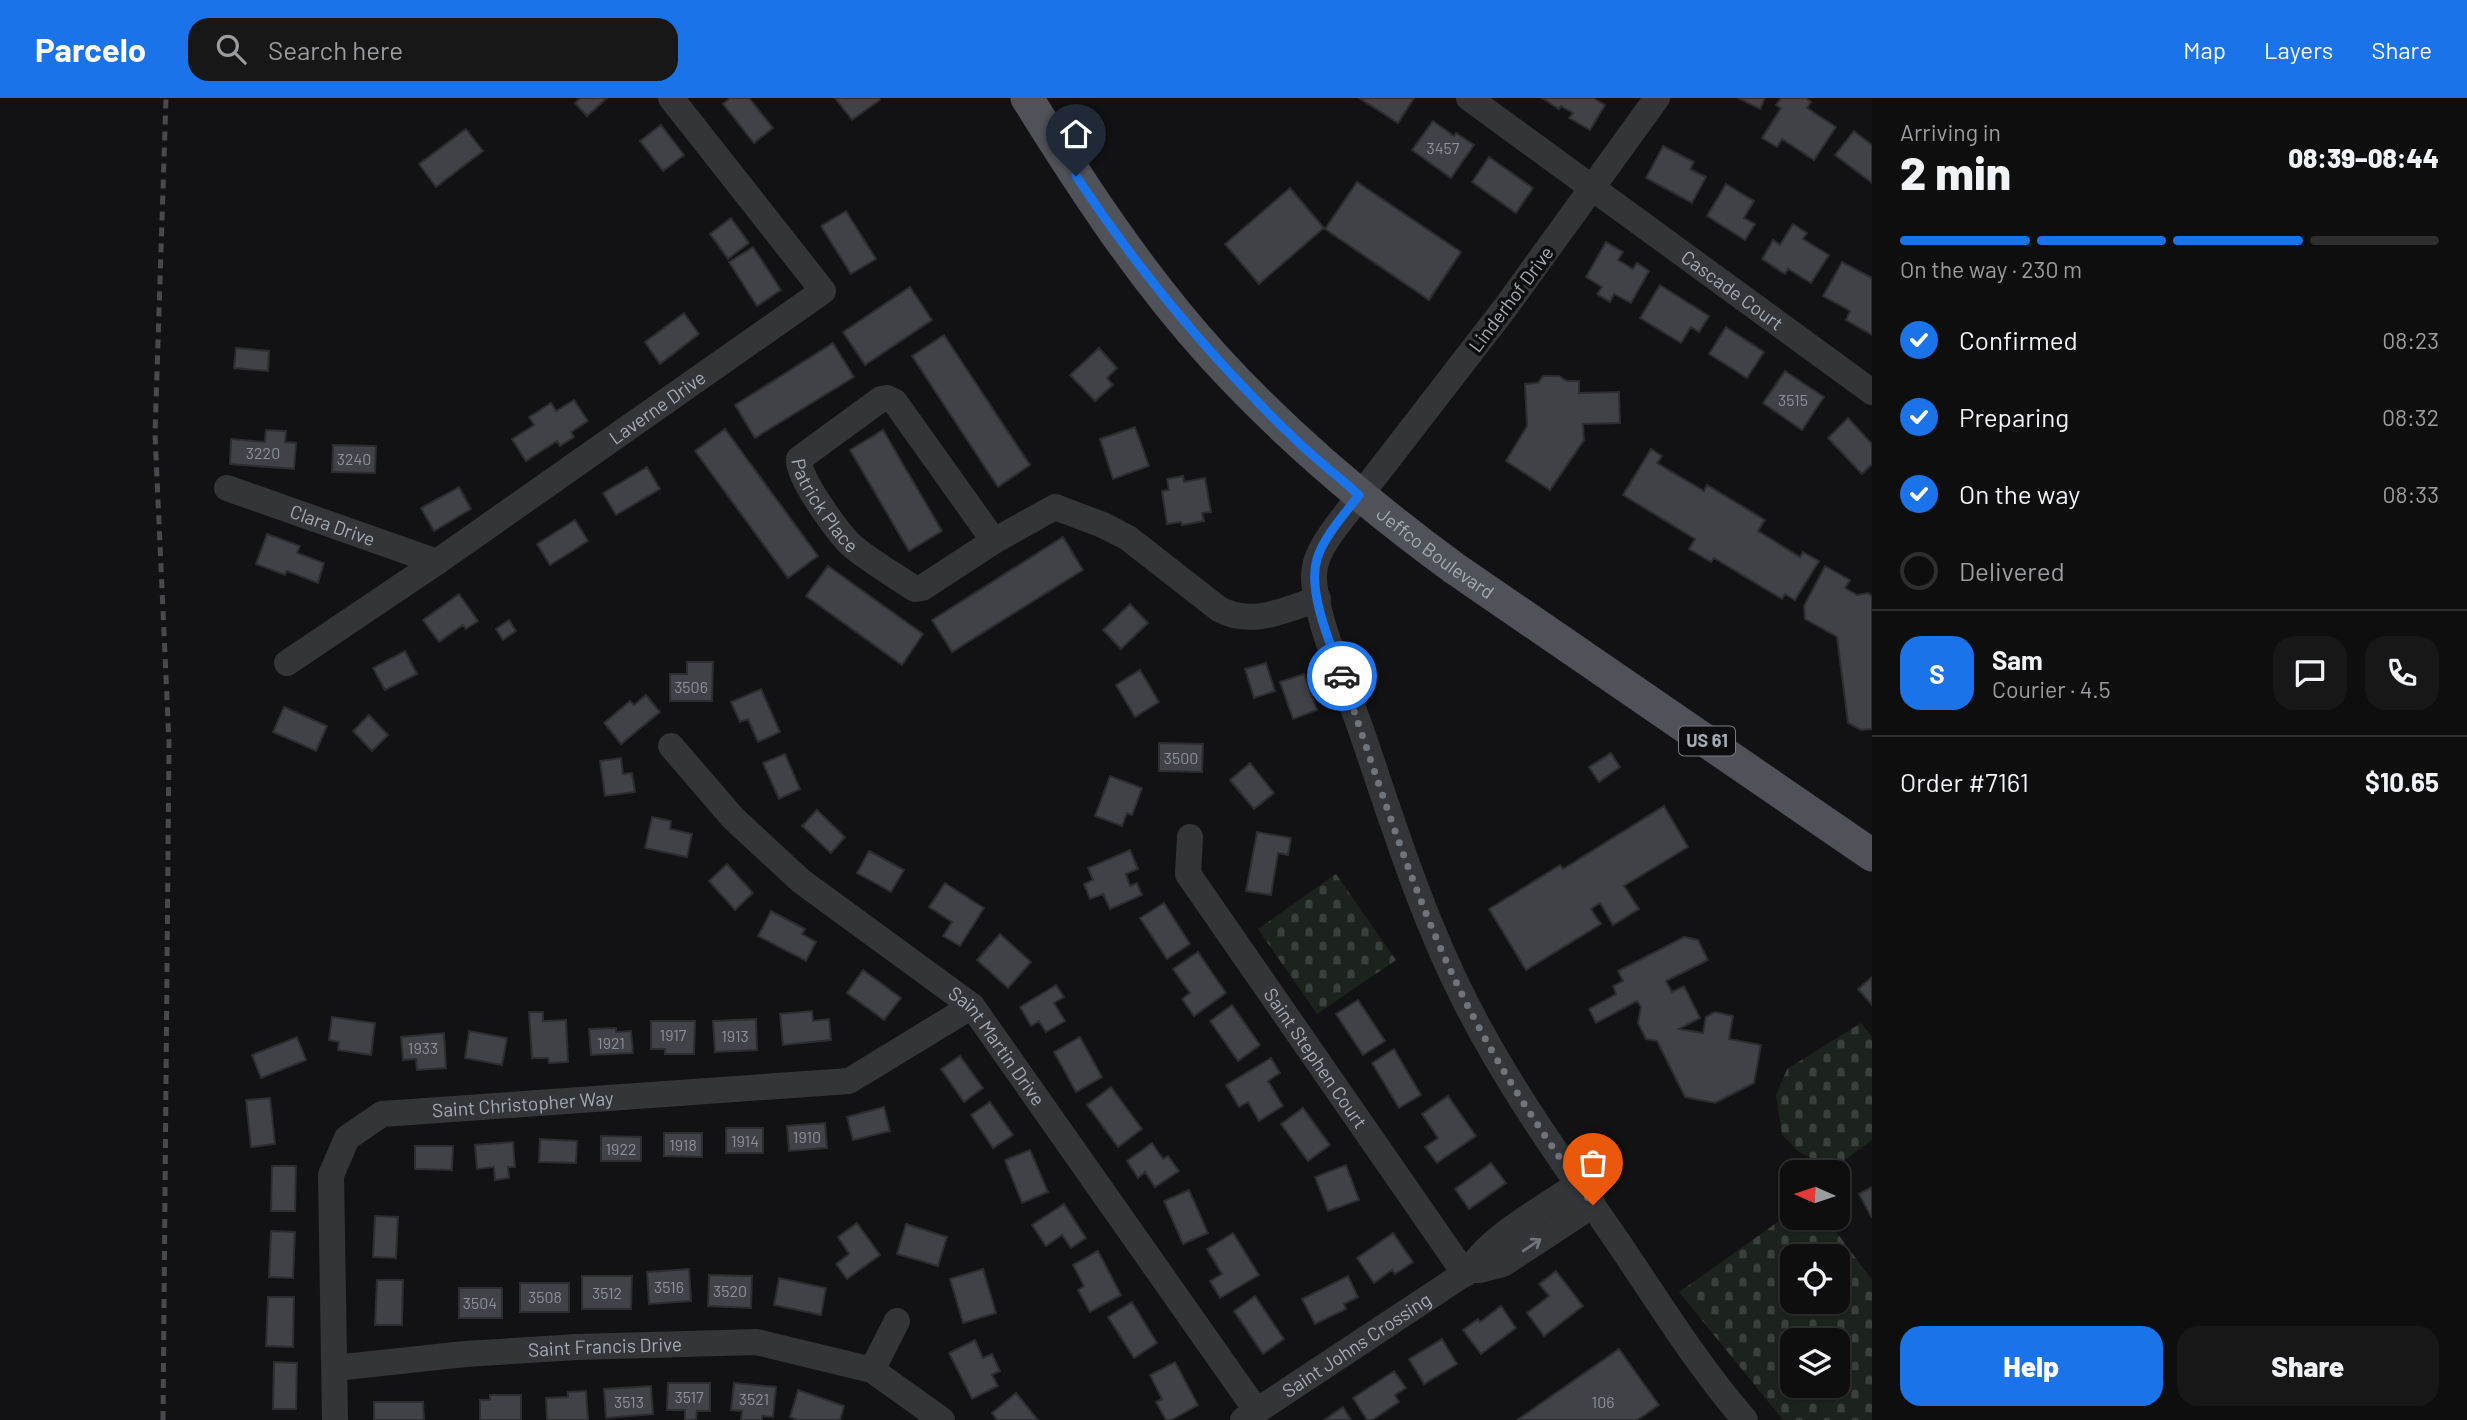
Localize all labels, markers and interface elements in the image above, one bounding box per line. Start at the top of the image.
search box [188,18,678,81]
text: Parcelo [35,29,146,69]
icon: search [212,30,250,68]
text: Search here [268,34,403,65]
text: Map [2183,35,2226,64]
text: Layers [2264,35,2333,64]
text: Share [2371,35,2432,64]
pin [1046,104,1106,176]
icon: home [1057,115,1095,153]
text: Arriving in [1900,118,2001,146]
house number: 3457 [1427,138,1460,157]
text: 08:39–08:44 [2288,142,2439,173]
text: 2 min [1900,144,2011,199]
street label: Linderhof Drive [1463,241,1558,356]
street label: Cascade Court [1677,245,1788,334]
text: On the way · 230 m [1900,255,2082,283]
icon: check [1900,321,1938,359]
text: Confirmed [1959,324,2078,355]
text: 08:23 [2382,326,2439,354]
street label: Laverne Drive [604,365,710,449]
house number: 3515 [1778,390,1808,409]
icon: check [1900,398,1938,436]
text: Preparing [1959,401,2069,432]
text: 08:32 [2382,403,2439,431]
house number: 3220 [246,443,280,462]
house number: 3240 [337,449,371,468]
street label: Patrick Place [787,456,863,557]
icon: check [1900,475,1938,513]
text: On the way [1959,478,2080,509]
text: 08:33 [2383,480,2439,508]
street label: Clara Drive [287,499,378,550]
street label: Jeffco Boulevard [1372,501,1499,603]
text: Delivered [1959,555,2065,586]
button: chat [2273,636,2347,710]
button: phone [2365,636,2439,710]
courier [1307,641,1377,711]
text: Sam [1992,644,2043,675]
icon: car [1323,657,1361,695]
text: S [1929,658,1945,689]
text: Courier · 4.5 [1992,675,2111,703]
house number: 3506 [674,677,708,696]
road number: US 61 [1679,726,1735,756]
house number: 3500 [1164,748,1198,767]
text: Order #7161 [1900,766,2029,797]
text: $10.65 [2365,766,2439,797]
street label: Saint Martin Drive [944,981,1050,1110]
street label: Saint Stephen Court [1259,983,1372,1132]
house number: 1917 [660,1025,687,1044]
house number: 1913 [721,1026,749,1045]
house number: 1921 [597,1033,625,1052]
house number: 1933 [408,1038,438,1057]
street label: Saint Christopher Way [431,1086,615,1121]
house number: 1910 [793,1127,821,1146]
house number: 1914 [731,1131,759,1150]
pin [1563,1133,1623,1205]
house number: 1918 [669,1135,697,1154]
house number: 1922 [605,1139,637,1158]
icon: bag [1574,1144,1612,1182]
north arrow [1780,1160,1850,1230]
map controls [1780,1160,1850,1398]
one-way arrow [1522,1238,1541,1252]
button: locate [1780,1244,1850,1314]
house number: 3516 [654,1277,684,1296]
house number: 3520 [713,1281,747,1300]
house number: 3512 [592,1283,622,1302]
house number: 3508 [528,1287,562,1306]
street label: Saint Johns Crossing [1278,1287,1435,1402]
house number: 3504 [463,1293,497,1312]
button: Help [1900,1326,2163,1406]
button: Share [2177,1326,2439,1406]
button: layers [1780,1328,1850,1398]
street label: Saint Francis Drive [527,1332,682,1361]
house number: 3517 [674,1387,704,1406]
house number: 3521 [739,1389,769,1408]
house number: 3513 [614,1392,644,1411]
house number: 106 [1592,1392,1614,1411]

